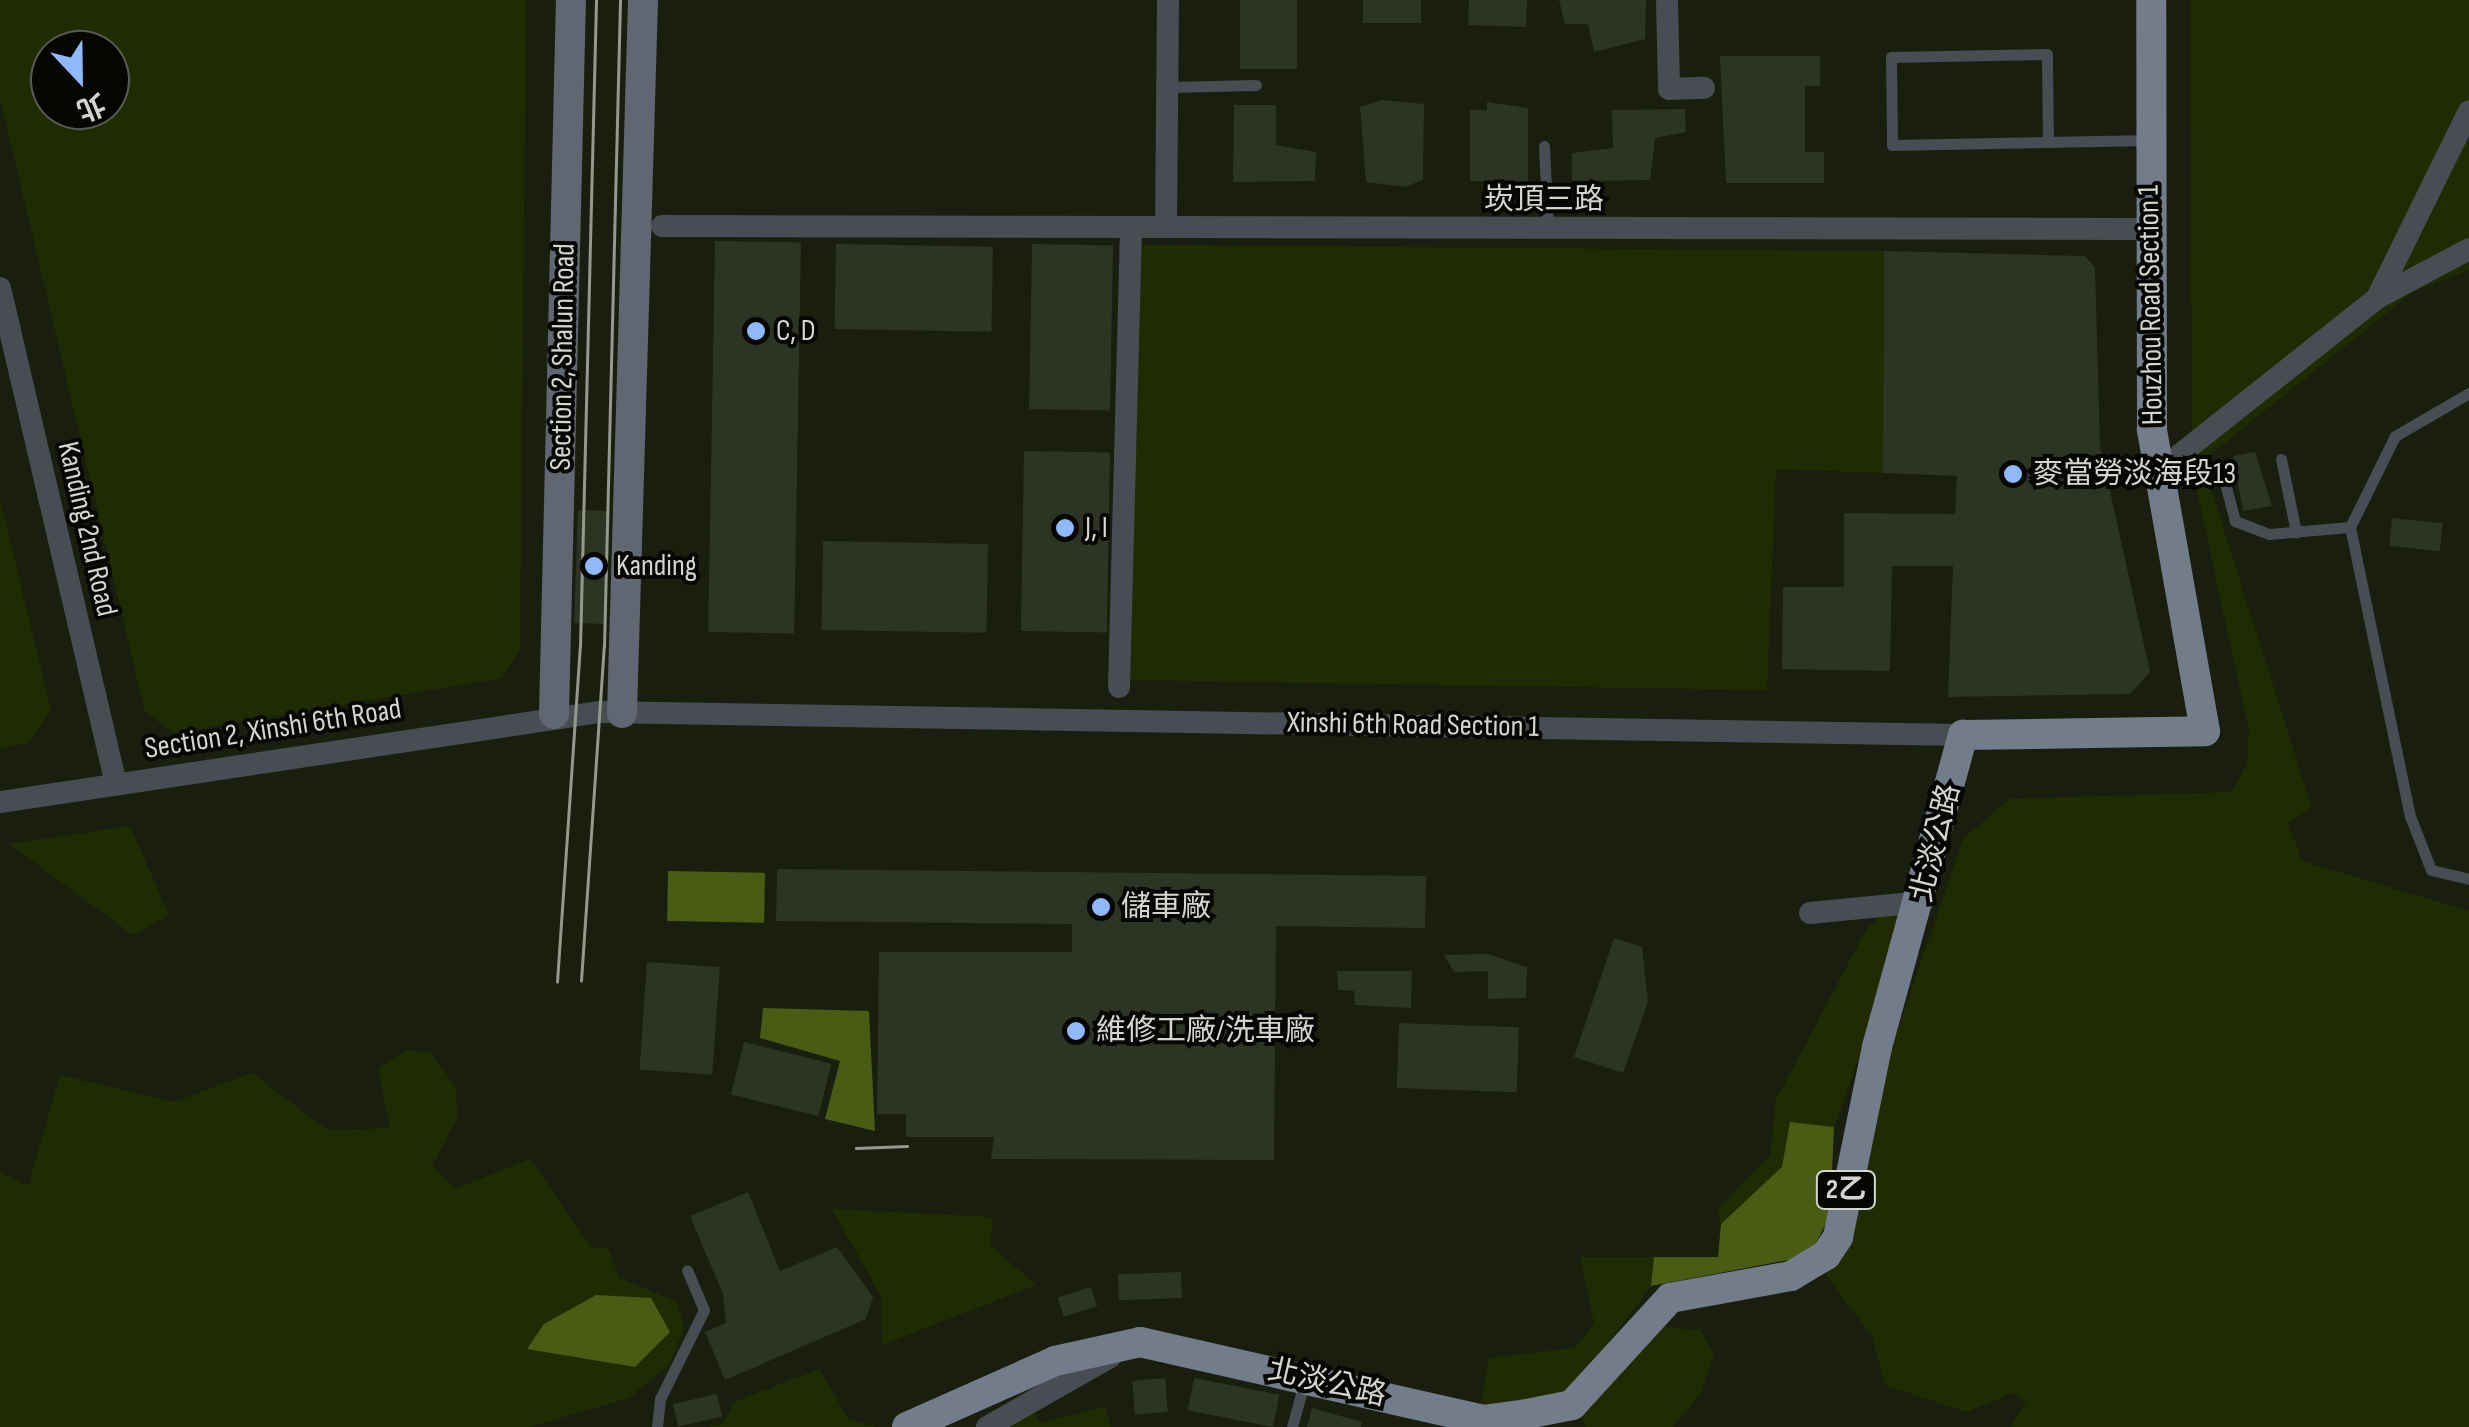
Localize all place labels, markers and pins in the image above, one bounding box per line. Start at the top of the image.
place label: C, D [776,313,815,349]
marker: C, D [745,320,767,342]
place label: 麥當勞淡海段13 [2033,456,2236,492]
marker: 麥當勞淡海段13 [2002,463,2024,485]
place label: J, I [1085,510,1108,546]
marker: J, I [1054,517,1076,539]
place label: Kanding [616,548,697,584]
marker: Kanding [581,553,607,579]
place label: 儲車廠 [1121,889,1211,925]
marker: 儲車廠 [1090,896,1112,918]
place label: 維修工廠/洗車廠 [1096,1013,1315,1049]
marker: 維修工廠/洗車廠 [1065,1020,1087,1042]

